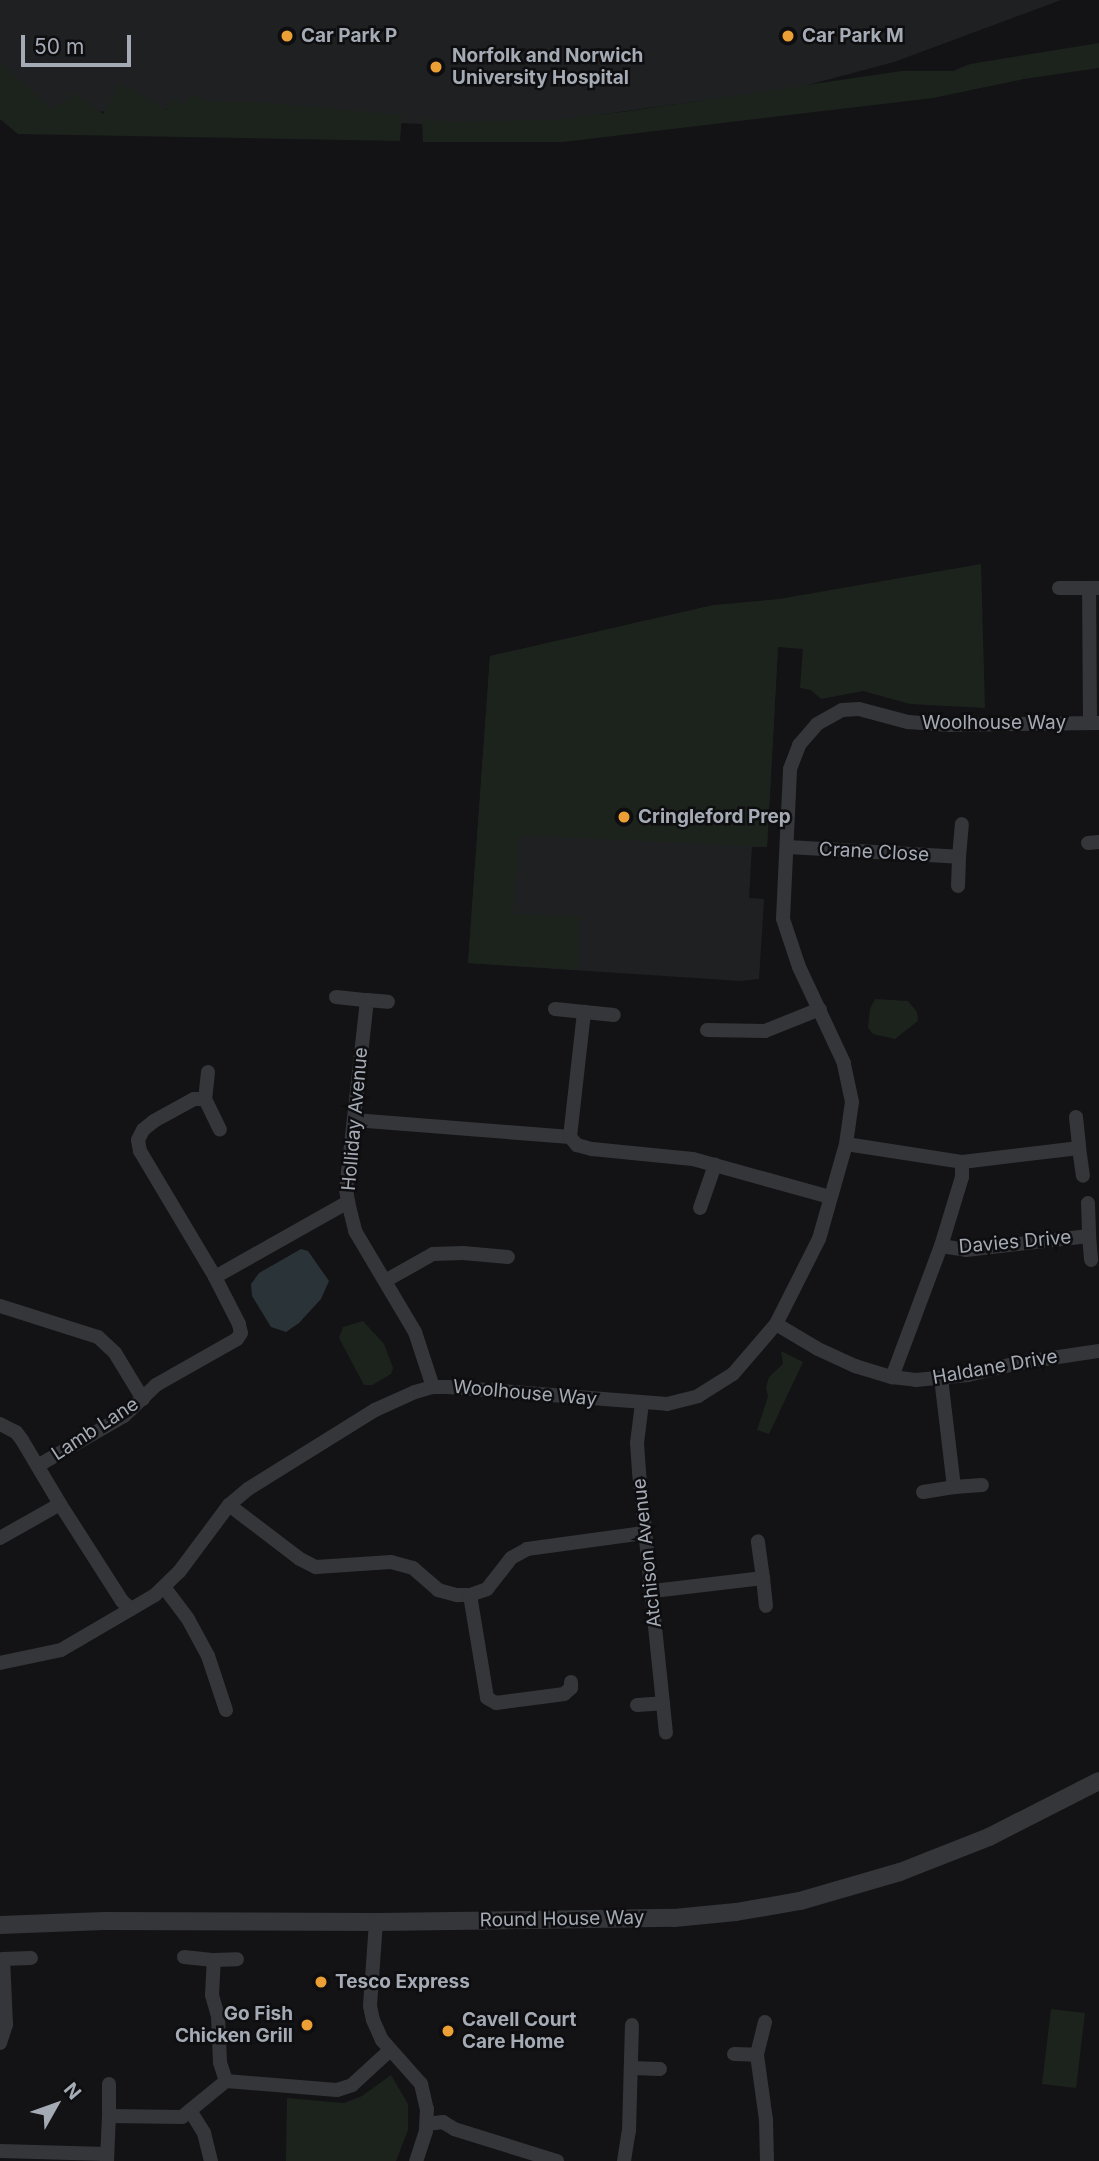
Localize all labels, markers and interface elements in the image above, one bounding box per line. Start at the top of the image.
scale bar [24,21,135,65]
place label: Car Park P [301,25,397,47]
place label: Car Park M [802,25,904,47]
marker: Car Park P [279,28,295,44]
marker: Car Park M [780,28,796,44]
text: 50 m [34,34,84,59]
place label: Norfolk and Norwich University Hospital [452,45,643,89]
marker: Norfolk and Norwich University Hospital [426,57,446,77]
street label: Woolhouse Way [922,712,1066,734]
place label: Cringleford Prep [638,806,791,828]
marker: Cringleford Prep [616,809,632,825]
street label: Crane Close [818,838,930,866]
street label: Holliday Avenue [337,1046,373,1192]
street label: Davies Drive [958,1226,1072,1258]
street label: Haldane Drive [931,1345,1059,1389]
street label: Woolhouse Way [452,1375,598,1411]
street label: Lamb Lane [47,1393,143,1465]
street label: Atchison Avenue [628,1477,666,1629]
street label: Round House Way [479,1906,645,1932]
place label: Tesco Express [335,1971,470,1993]
marker: Tesco Express [313,1974,329,1990]
place label: Go Fish Chicken Grill [175,2003,293,2047]
place label: Cavell Court Care Home [462,2009,577,2053]
marker: Go Fish Chicken Grill [299,2017,315,2033]
marker: Cavell Court Care Home [440,2023,456,2039]
north arrow [21,2070,91,2140]
text: N [59,2078,86,2104]

